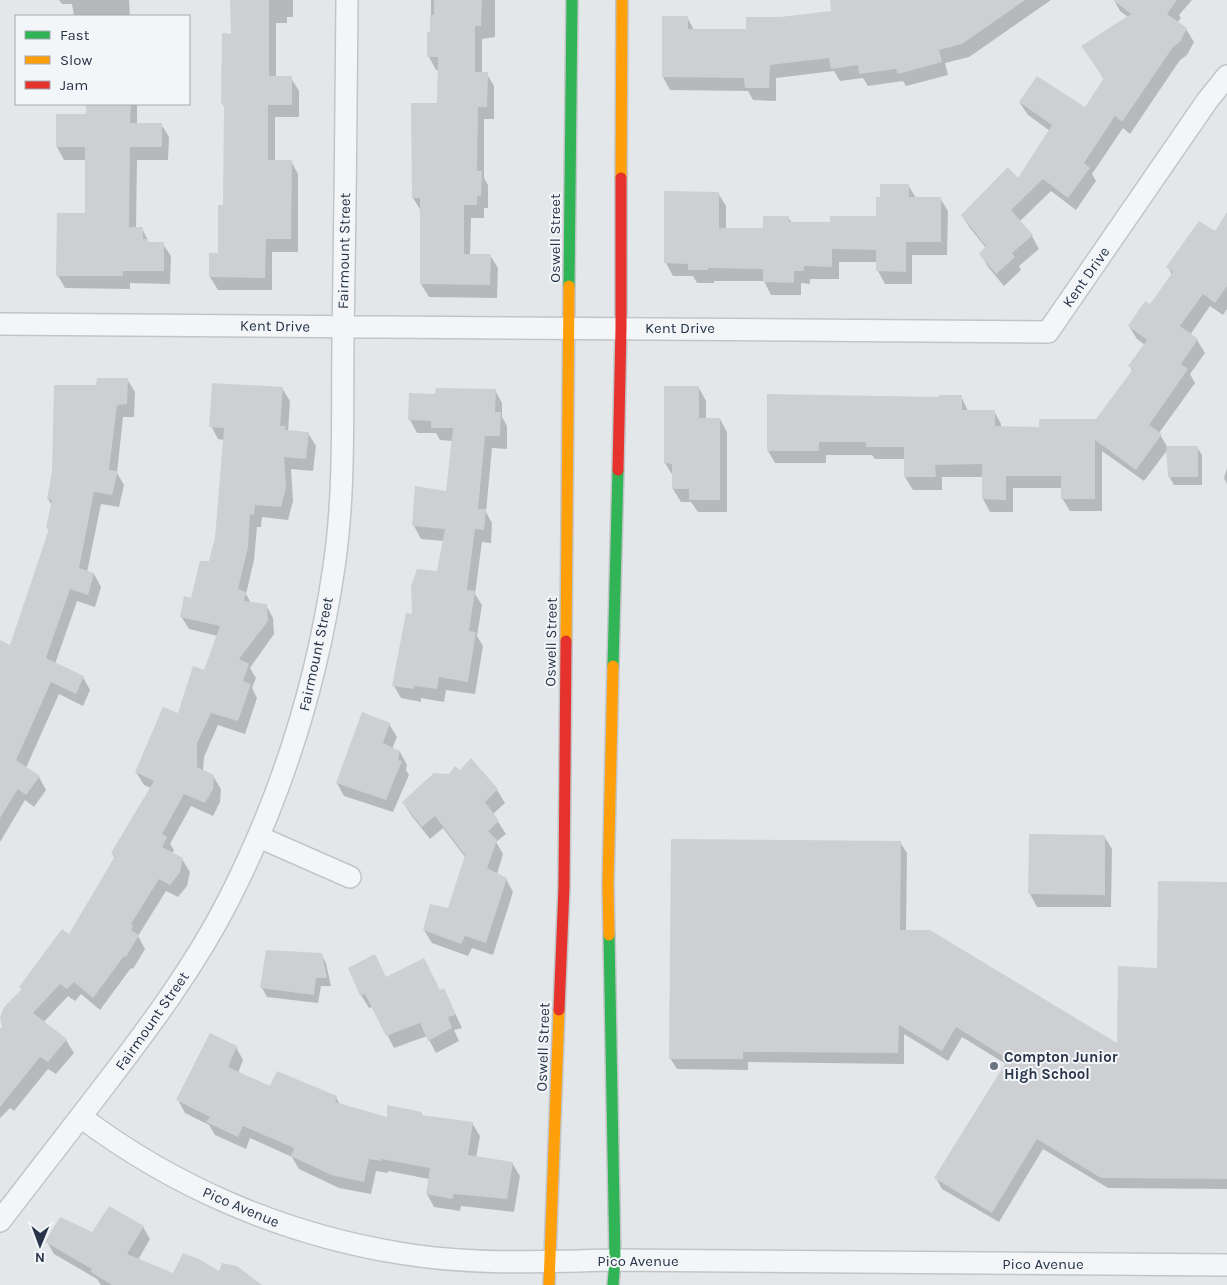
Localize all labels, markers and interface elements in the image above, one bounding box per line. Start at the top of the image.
legend [15,15,190,105]
text: Fast [60,26,90,44]
text: Slow [60,51,92,69]
text: Jam [60,76,88,94]
street label: Fairmount Street [334,192,354,309]
street label: Oswell Street [546,193,564,283]
street label: Kent Drive [1059,243,1113,311]
street label: Kent Drive [240,316,310,336]
street label: Kent Drive [645,319,715,337]
street label: Fairmount Street [295,595,337,713]
street label: Oswell Street [541,597,561,687]
street label: Fairmount Street [111,968,193,1074]
street label: Oswell Street [532,1002,554,1092]
place label: Compton Junior High School [1004,1048,1118,1083]
marker: Compton Junior High School [988,1060,1000,1072]
street label: Pico Avenue [200,1183,282,1231]
north arrow [15,1220,65,1270]
text: N [35,1249,45,1266]
street label: Pico Avenue [597,1252,679,1270]
street label: Pico Avenue [1002,1255,1084,1273]

